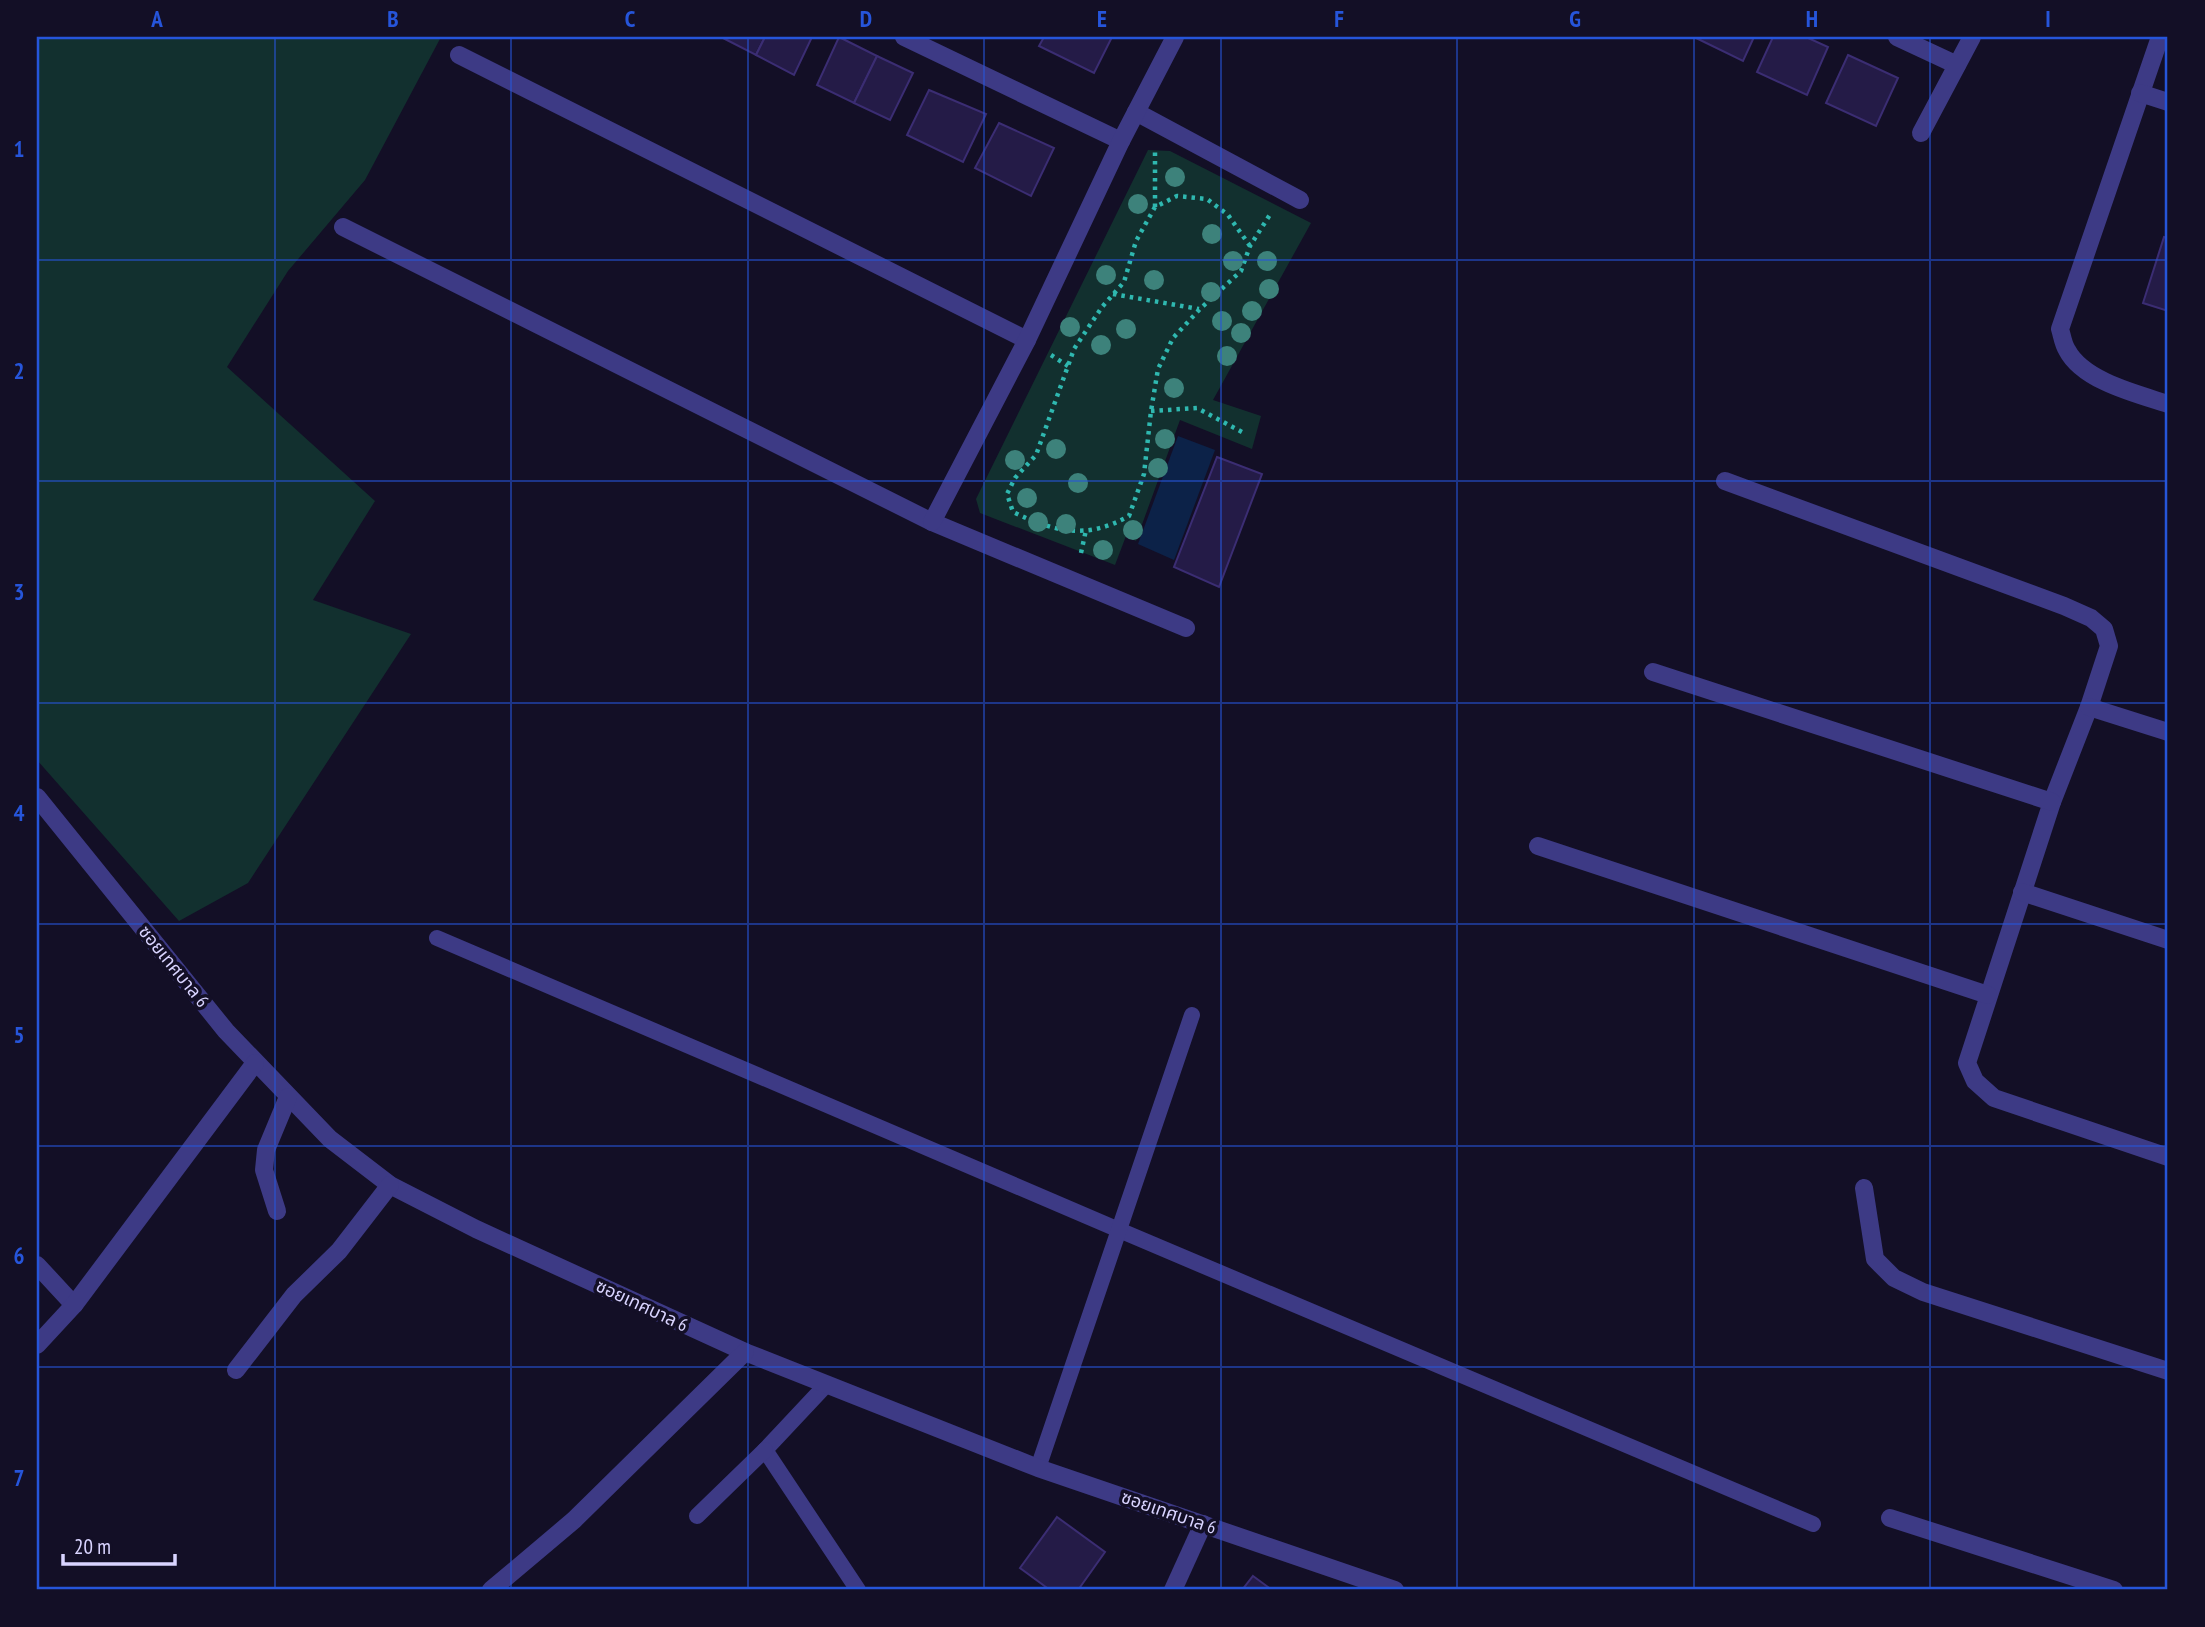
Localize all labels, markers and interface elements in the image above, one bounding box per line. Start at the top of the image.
text: A [150,4,163,33]
text: B [387,4,399,33]
text: C [625,4,636,33]
text: D [860,4,872,33]
text: E [1097,4,1107,33]
text: F [1334,4,1344,33]
text: G [1569,4,1581,33]
text: H [1806,4,1818,33]
text: I [2045,4,2051,33]
text: 1 [14,134,25,163]
text: 2 [14,356,25,385]
text: 3 [14,577,25,606]
text: 4 [14,798,25,827]
street label: ซอยเทศบาล 6 [134,920,214,1012]
text: 5 [14,1020,25,1049]
text: 6 [14,1241,25,1270]
street label: ซอยเทศบาล 6 [592,1274,692,1336]
text: 7 [14,1463,25,1492]
street label: ซอยเทศบาล 6 [1118,1485,1220,1539]
scale bar [63,1522,175,1566]
text: 20 m [74,1533,111,1560]

